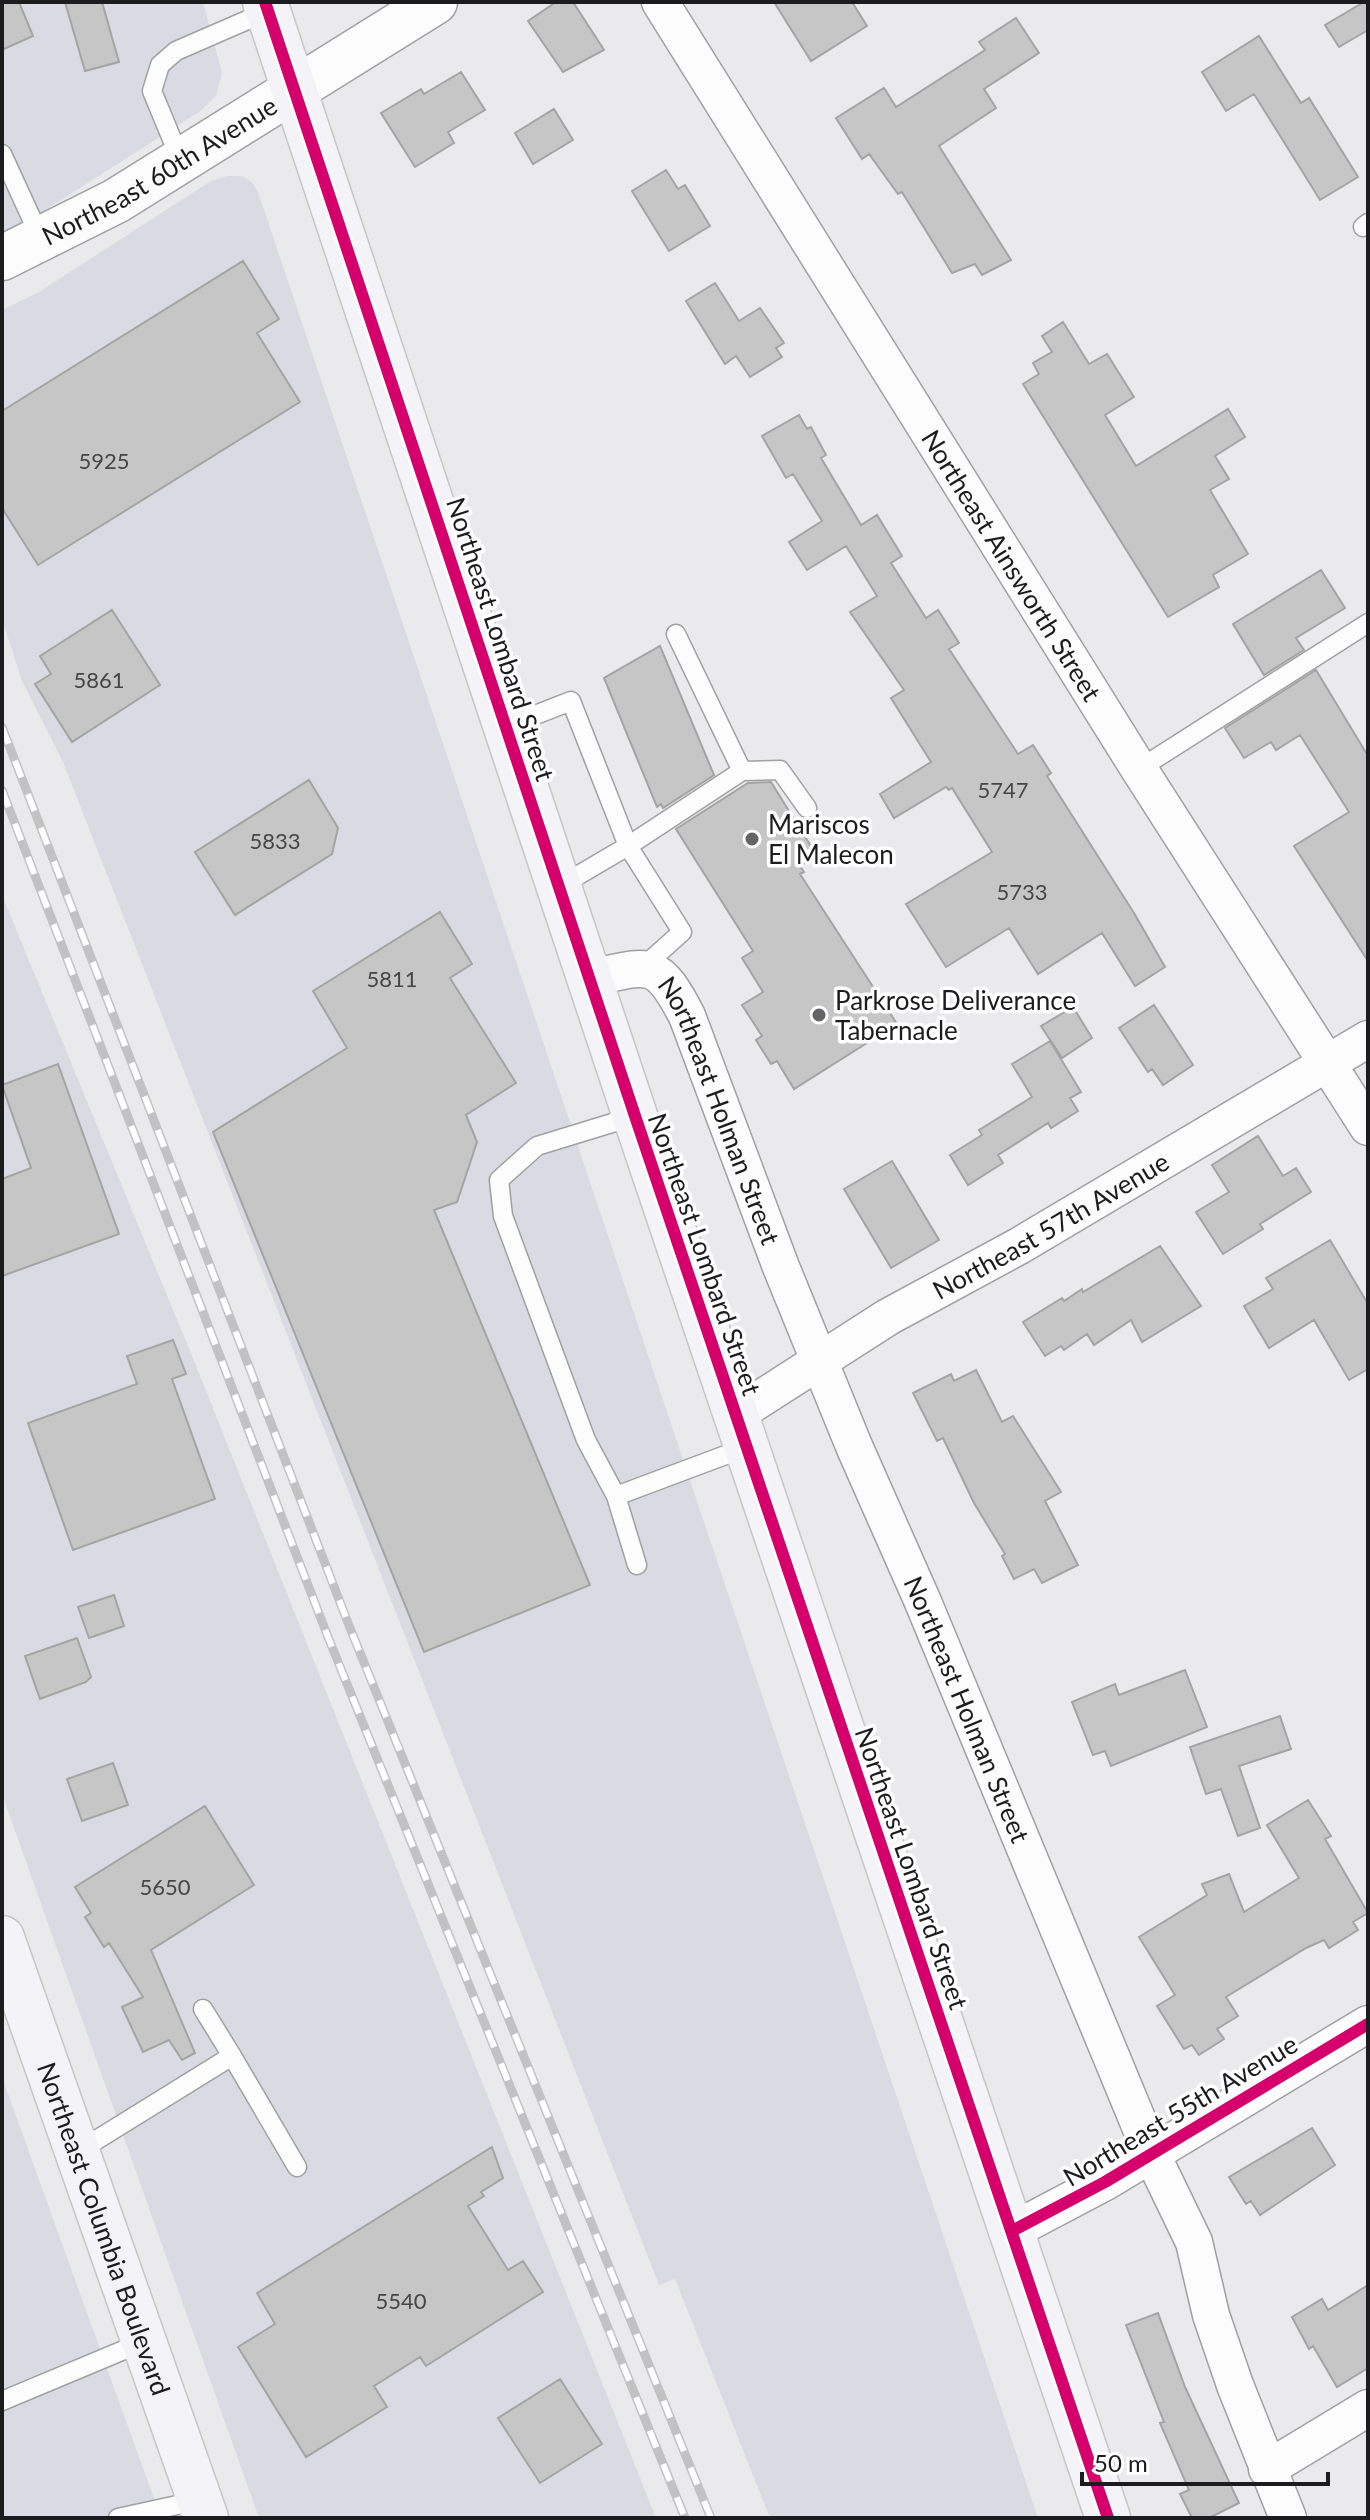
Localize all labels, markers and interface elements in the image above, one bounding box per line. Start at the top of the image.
street label: Northeast 60th Avenue [36,89,282,252]
street label: Northeast Ainsworth Street [915,424,1109,707]
house number: 5925 [78,447,130,474]
street label: Northeast Lombard Street [440,493,562,785]
house number: 5861 [73,666,125,693]
house number: 5747 [977,776,1029,803]
place label: Mariscos El Malecon [768,808,894,870]
house number: 5833 [249,827,301,854]
marker: Mariscos El Malecon [743,830,761,848]
house number: 5733 [996,878,1048,905]
house number: 5811 [366,965,418,992]
street label: Northeast Holman Street [652,970,787,1250]
place label: Parkrose Deliverance Tabernacle [835,984,1076,1046]
marker: Parkrose Deliverance Tabernacle [810,1006,828,1024]
street label: Northeast Lombard Street [642,1109,769,1400]
street label: Northeast 57th Avenue [927,1145,1174,1306]
street label: Northeast Holman Street [897,1571,1037,1848]
street label: Northeast Lombard Street [849,1723,976,2014]
house number: 5650 [139,1873,191,1900]
street label: Northeast 55th Avenue [1057,2027,1303,2193]
street label: Northeast Columbia Boulevard [31,2058,177,2399]
house number: 5540 [375,2287,427,2314]
scale bar [1082,2436,1328,2486]
text: 50 m [1094,2448,1148,2477]

